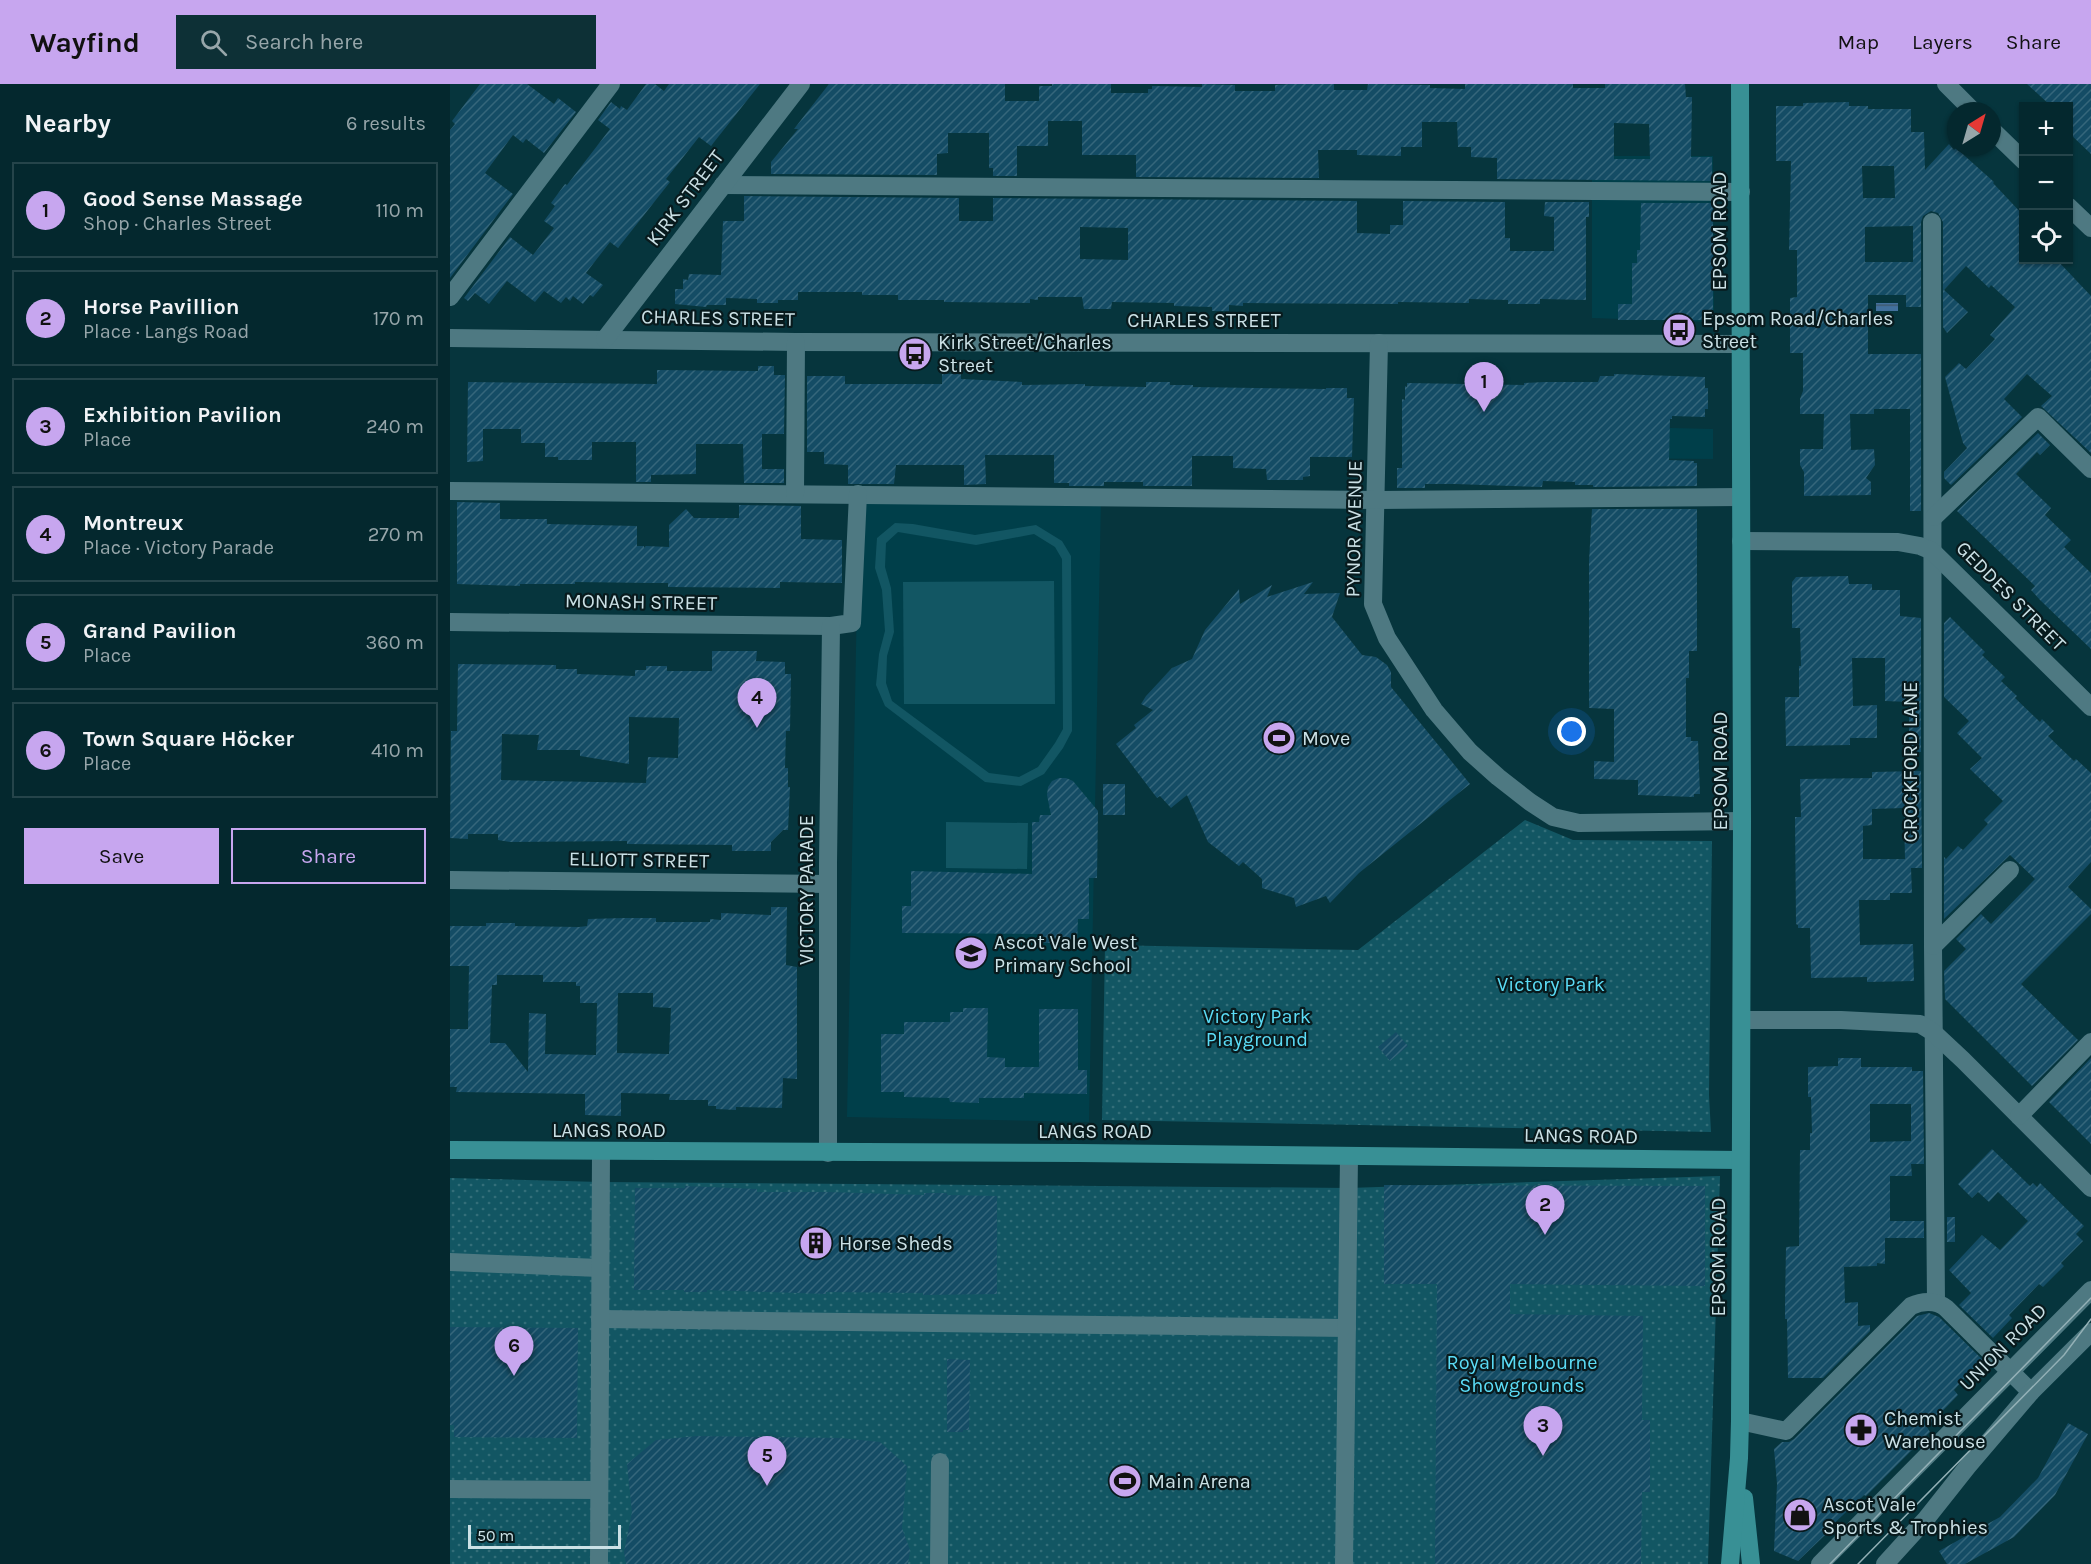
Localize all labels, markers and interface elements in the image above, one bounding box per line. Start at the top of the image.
search box [176,15,596,69]
text: Wayfind [30,26,140,59]
icon: search [197,26,230,59]
text: Search here [245,29,363,55]
text: Map [1837,30,1879,54]
text: Layers [1912,30,1973,54]
text: Share [2006,30,2061,54]
north arrow [1947,102,2001,156]
map controls [2019,102,2073,264]
button: + [2019,102,2073,156]
text: Nearby [24,108,111,139]
text: 6 results [346,112,426,135]
street label: KIRK STREET [642,146,728,250]
button: − [2019,156,2073,210]
street label: EPSOM ROAD [1708,172,1731,290]
text: Good Sense Massage [83,186,303,212]
text: 1 [42,199,49,222]
text: 110 m [375,199,424,222]
button: locate [2019,210,2073,264]
text: Shop · Charles Street [83,212,271,235]
text: Horse Pavillion [83,294,240,320]
street label: CHARLES STREET [641,305,795,331]
text: 2 [39,307,52,330]
text: 170 m [373,307,424,330]
place label: Epsom Road/Charles Street [1702,307,1893,353]
street label: CHARLES STREET [1127,309,1281,332]
bus stop icon: Epsom Road/Charles Street [1661,312,1697,348]
text: Place · Langs Road [83,320,249,343]
place label: Kirk Street/Charles Street [938,331,1112,377]
bus stop icon: Kirk Street/Charles Street [897,336,933,372]
pin: 1 [1464,362,1504,412]
text: Exhibition Pavilion [83,402,282,428]
text: 3 [39,415,52,438]
text: 240 m [366,415,424,438]
text: Place [83,428,131,451]
street label: PYNOR AVENUE [1341,460,1367,598]
text: Montreux [83,510,183,536]
text: 4 [40,523,51,546]
text: 270 m [368,523,424,546]
text: Place · Victory Parade [83,536,274,559]
street label: GEDDES STREET [1951,536,2071,656]
street label: MONASH STREET [565,589,717,615]
text: Grand Pavilion [83,618,237,644]
text: 5 [40,631,51,654]
text: 360 m [365,631,424,654]
text: Place [83,644,131,667]
pin: 4 [738,678,776,728]
street label: CROCKFORD LANE [1899,681,1922,843]
street label: EPSOM ROAD [1709,712,1732,830]
your location [1557,717,1586,746]
sports icon: Move [1261,720,1297,756]
text: Town Square Höcker [83,726,294,752]
place label: Move [1302,727,1350,750]
text: 6 [39,739,52,762]
text: 410 m [371,739,424,762]
text: Place [83,752,131,775]
street label: VICTORY PARADE [795,815,818,965]
button: Save [24,828,219,884]
button: Share [231,828,426,884]
street label: ELLIOTT STREET [569,847,709,873]
place label: Ascot Vale West Primary School [994,931,1138,977]
school or university icon: Ascot Vale West Primary School [953,935,989,971]
park label: Victory Park [1497,973,1605,996]
park label: Victory Park Playground [1203,1005,1311,1051]
street label: LANGS ROAD [552,1119,666,1142]
street label: LANGS ROAD [1038,1120,1152,1143]
street label: LANGS ROAD [1524,1124,1638,1148]
pin: 2 [1526,1186,1564,1235]
street label: EPSOM ROAD [1707,1198,1730,1316]
building icon: Horse Sheds [798,1225,834,1261]
place label: Horse Sheds [839,1232,953,1255]
street label: UNION ROAD [1955,1299,2051,1395]
pin: 6 [494,1326,534,1376]
park label: Royal Melbourne Showgrounds [1446,1351,1598,1397]
pin: 3 [1524,1406,1562,1456]
place label: Chemist Warehouse [1884,1407,1986,1453]
pharmacy icon: Chemist Warehouse [1843,1412,1879,1448]
pin: 5 [748,1436,786,1486]
sports icon: Main Arena [1107,1463,1143,1499]
place label: Main Arena [1148,1470,1251,1493]
place label: Ascot Vale Sports & Trophies [1823,1493,1988,1539]
shop icon: Ascot Vale Sports & Trophies [1782,1497,1818,1533]
scale bar [468,1522,621,1550]
text: 50 m [477,1526,514,1545]

